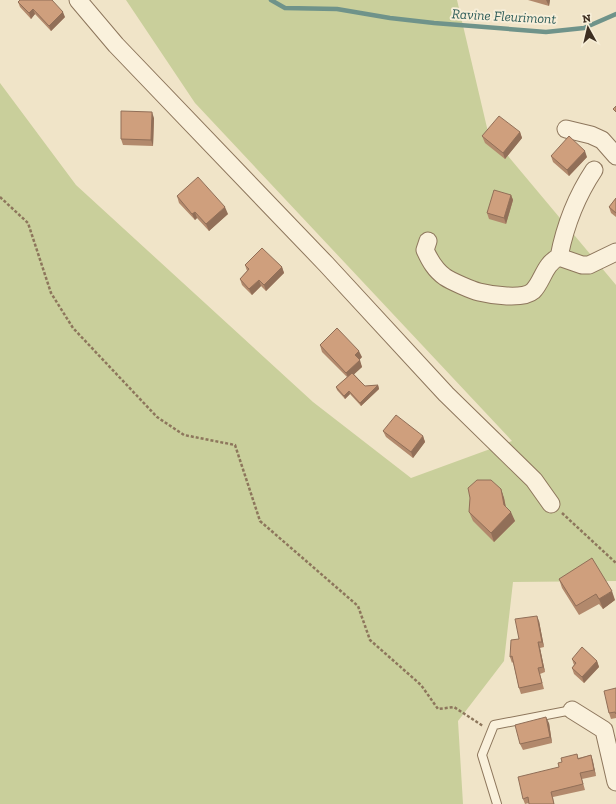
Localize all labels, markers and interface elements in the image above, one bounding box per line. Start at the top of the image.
water label: Ravine Fleurimont [451,5,557,28]
north arrow [568,8,608,48]
text: N [582,11,592,26]

